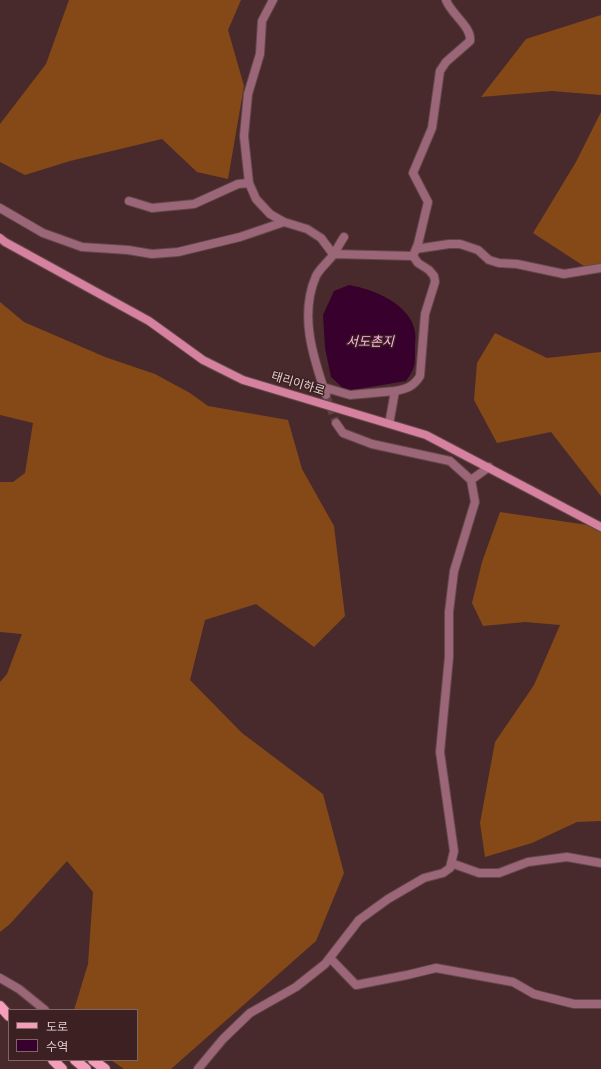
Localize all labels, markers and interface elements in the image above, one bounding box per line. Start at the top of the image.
water label: 서도촌지 [346,334,394,350]
street label: 태리이하로 [270,369,326,399]
legend [8,1009,138,1061]
text: 도로 [46,1020,68,1034]
text: 수역 [46,1040,68,1054]

